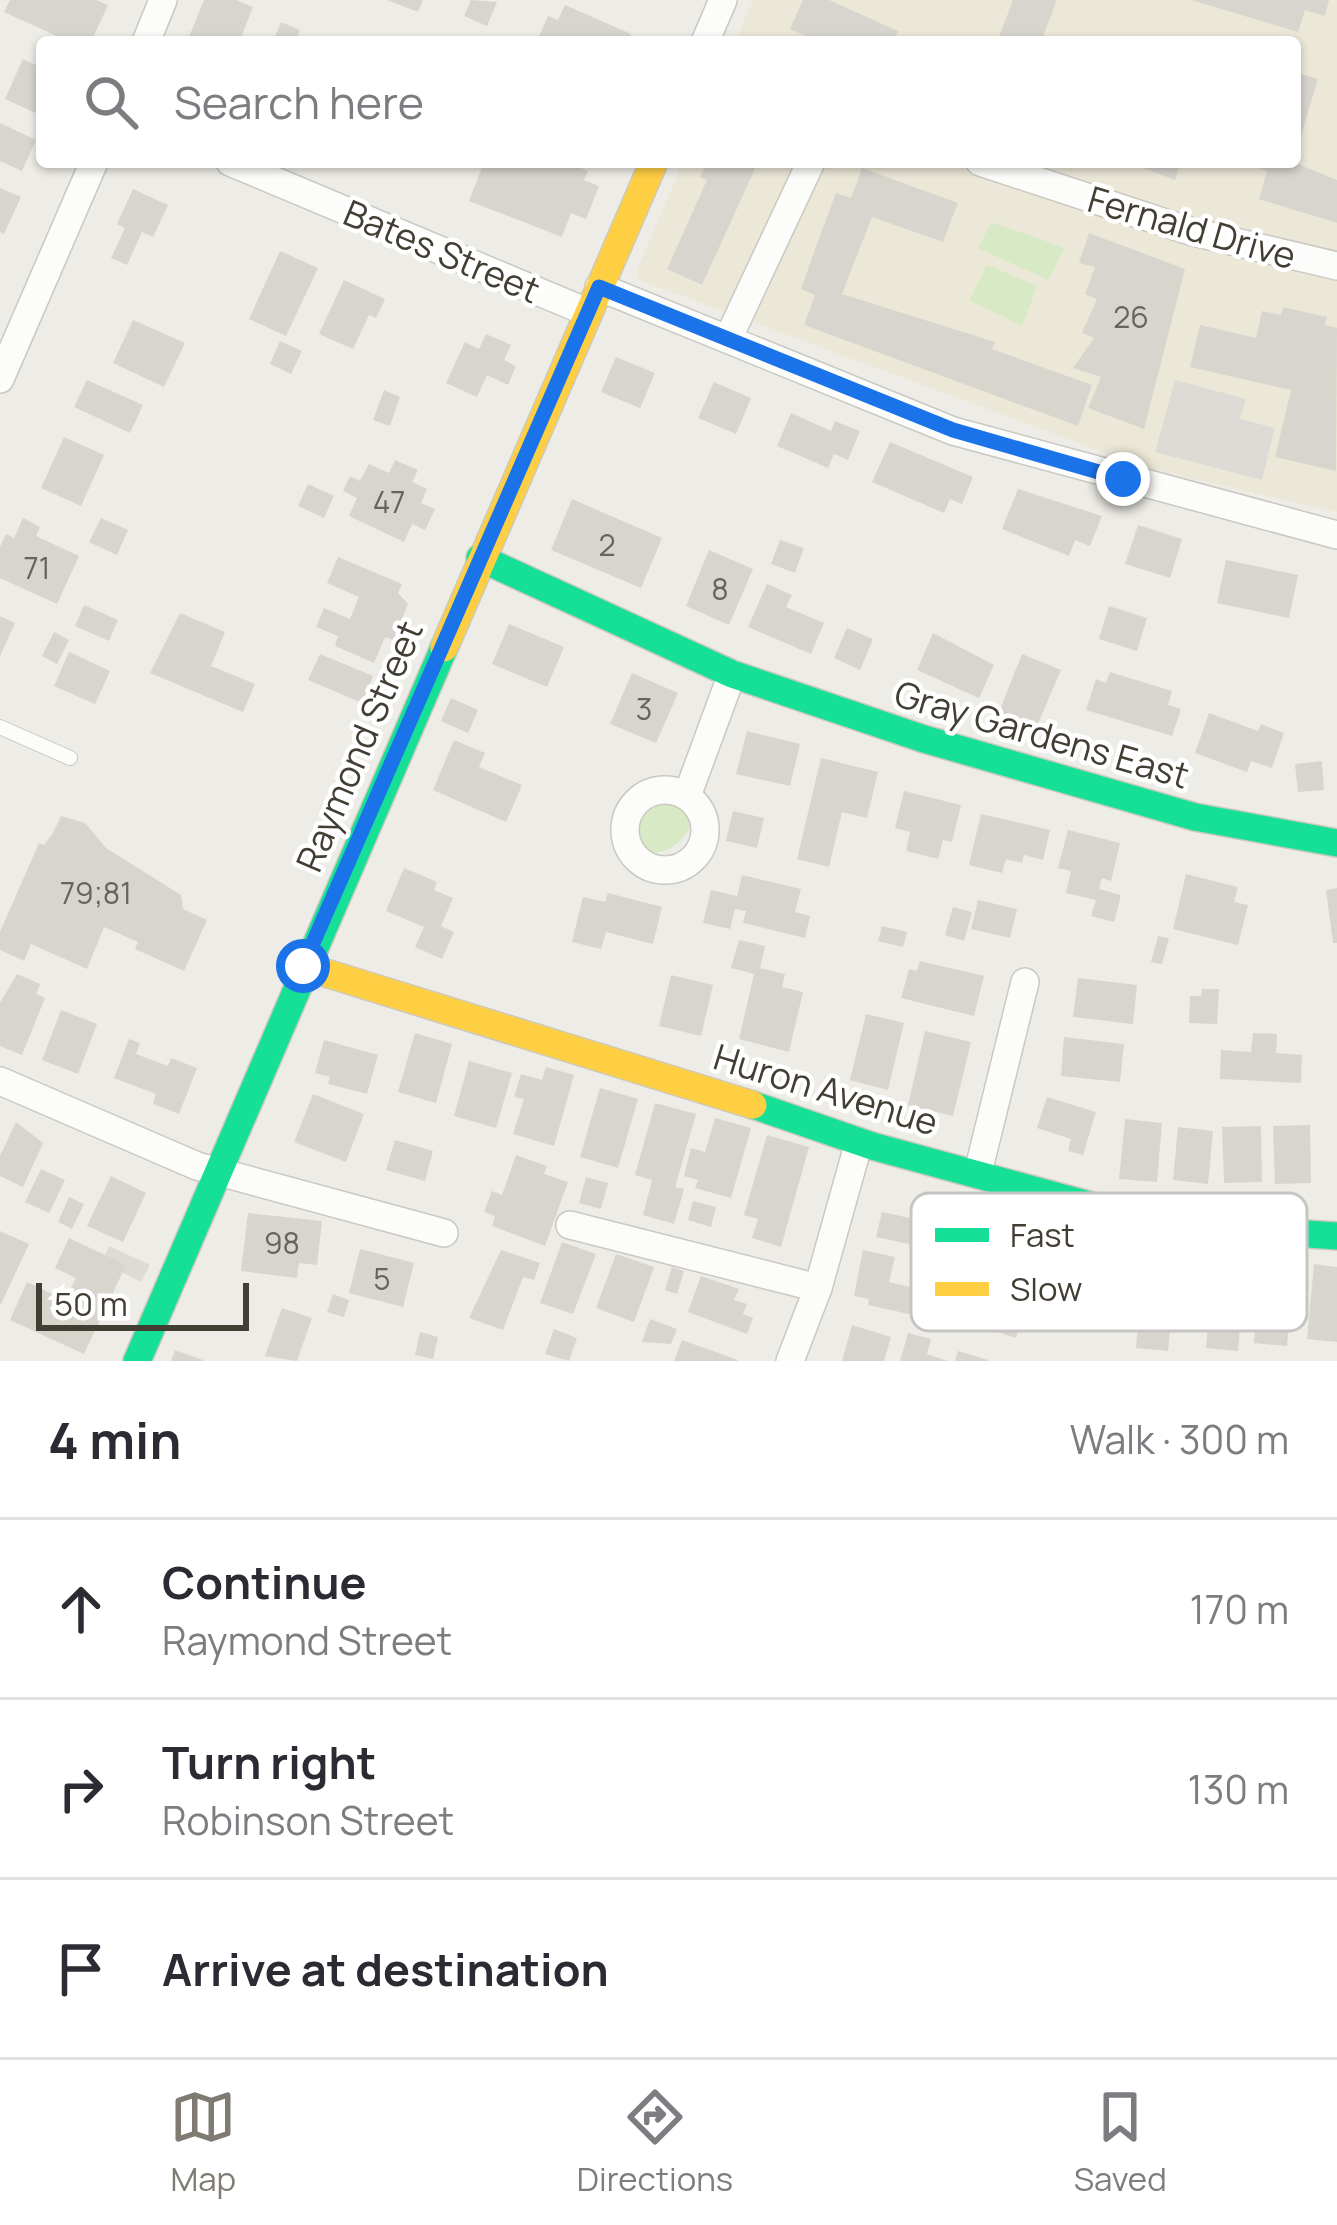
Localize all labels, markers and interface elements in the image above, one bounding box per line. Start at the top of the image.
search box [36,36,1301,168]
icon: search [78,69,144,135]
text: Search here [174,71,424,133]
street label: Fernald Drive [1082,174,1302,280]
street label: Bates Street [336,188,548,314]
house number: 26 [1113,296,1149,337]
route end [1096,452,1150,506]
house number: 47 [373,481,405,522]
house number: 2 [598,524,616,565]
house number: 71 [24,547,50,588]
house number: 8 [711,568,729,609]
street label: Raymond Street [284,613,434,879]
street label: Gray Gardens East [889,669,1195,799]
house number: 3 [636,688,652,729]
house number: 79;81 [60,872,132,913]
route start [276,939,330,993]
street label: Huron Avenue [708,1032,944,1146]
legend [911,1193,1307,1331]
text: Fast [1010,1212,1075,1257]
house number: 98 [264,1222,300,1263]
house number: 5 [373,1258,391,1299]
text: Slow [1010,1266,1082,1311]
scale bar [36,1277,249,1330]
text: 50 m [54,1281,128,1326]
text: 4 min [48,1405,181,1474]
text: Walk · 300 m [1070,1412,1289,1466]
text: Continue [162,1551,367,1613]
icon: ahead [48,1576,114,1642]
text: 170 m [1190,1582,1289,1636]
text: Raymond Street [162,1613,452,1667]
text: Turn right [162,1731,376,1793]
icon: right [48,1756,114,1822]
text: 130 m [1188,1762,1289,1816]
text: Robinson Street [162,1793,454,1847]
icon: arrive [48,1936,114,2002]
text: Arrive at destination [162,1938,609,2000]
tab: Map [170,2084,236,2201]
tab: Directions [577,2084,733,2201]
tab: Saved [1074,2084,1167,2201]

